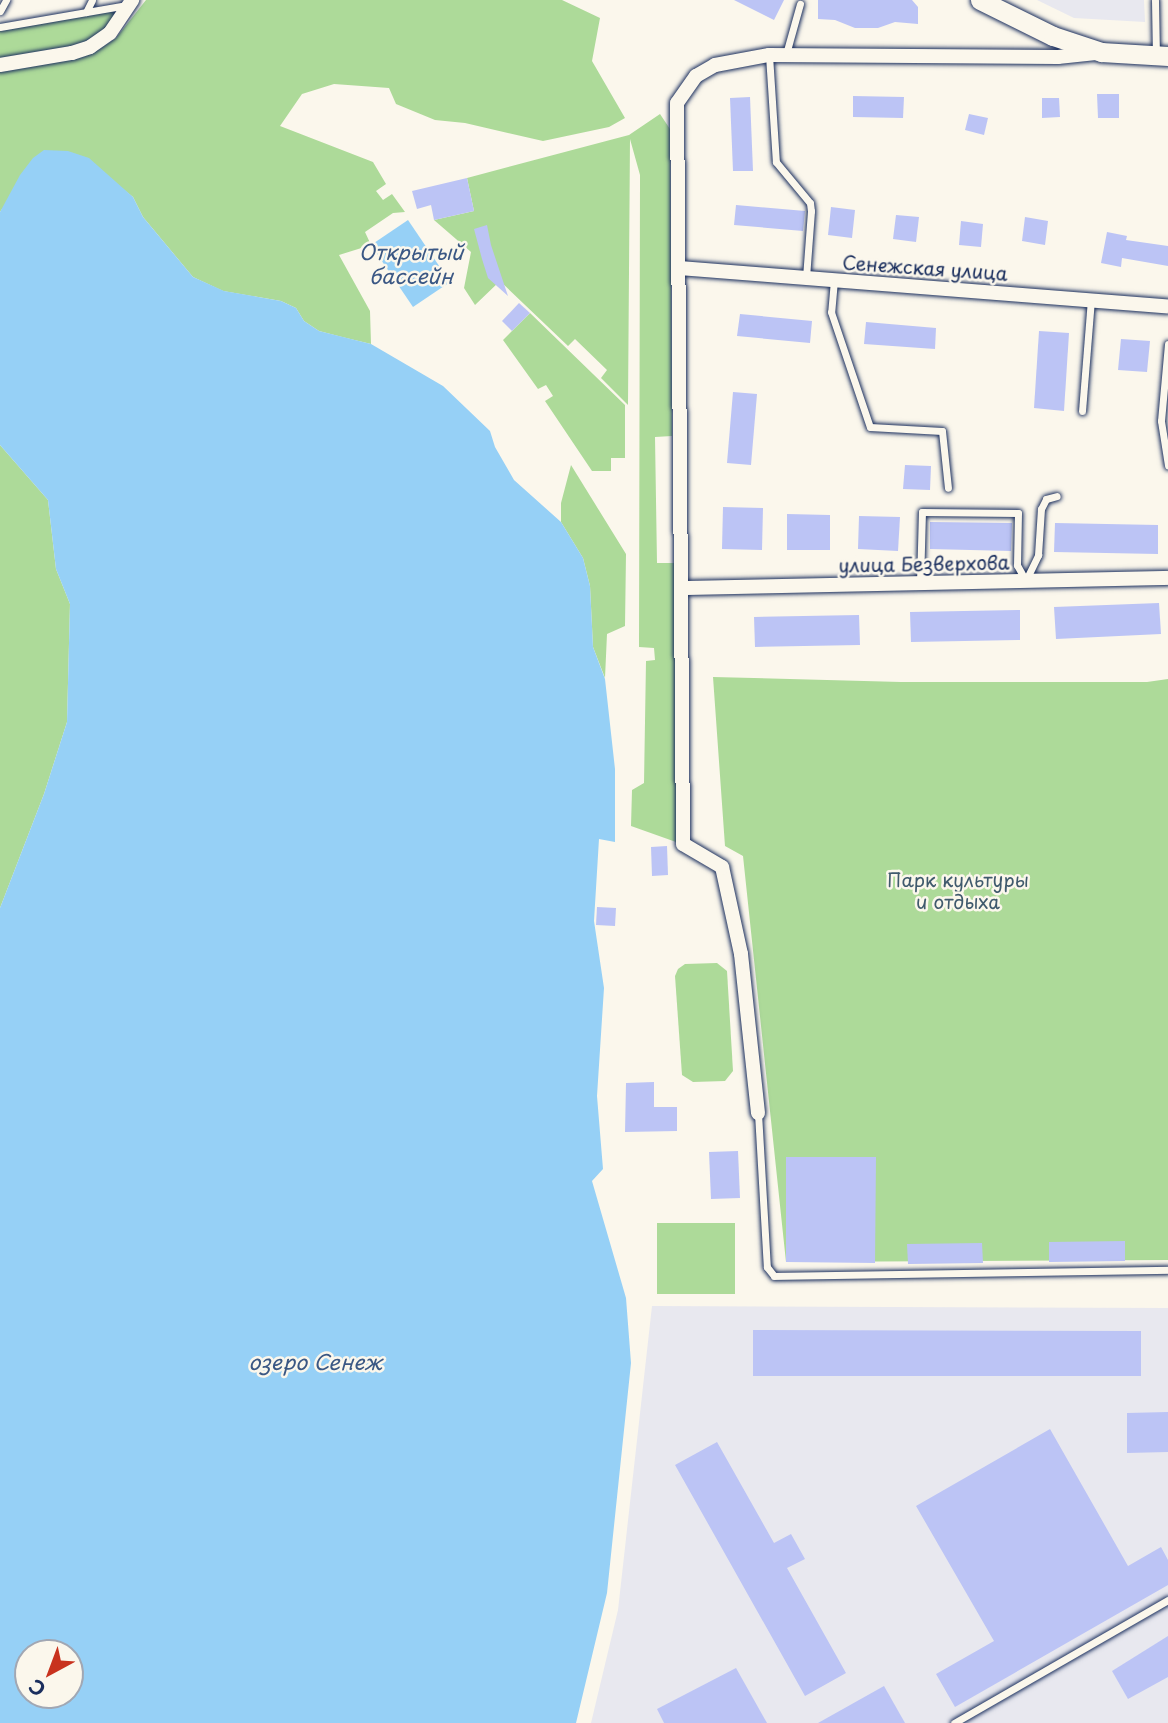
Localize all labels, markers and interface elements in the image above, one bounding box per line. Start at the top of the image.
water label: Открытый бассейн [359,238,463,288]
street label: Сенежская улица [841,251,1009,285]
street label: улица Безверхова [838,551,1010,577]
park label: Парк культуры и отдыха [887,869,1029,913]
water label: озеро Сенеж [249,1348,381,1374]
north arrow [14,1639,84,1709]
text: С [22,1673,51,1704]

